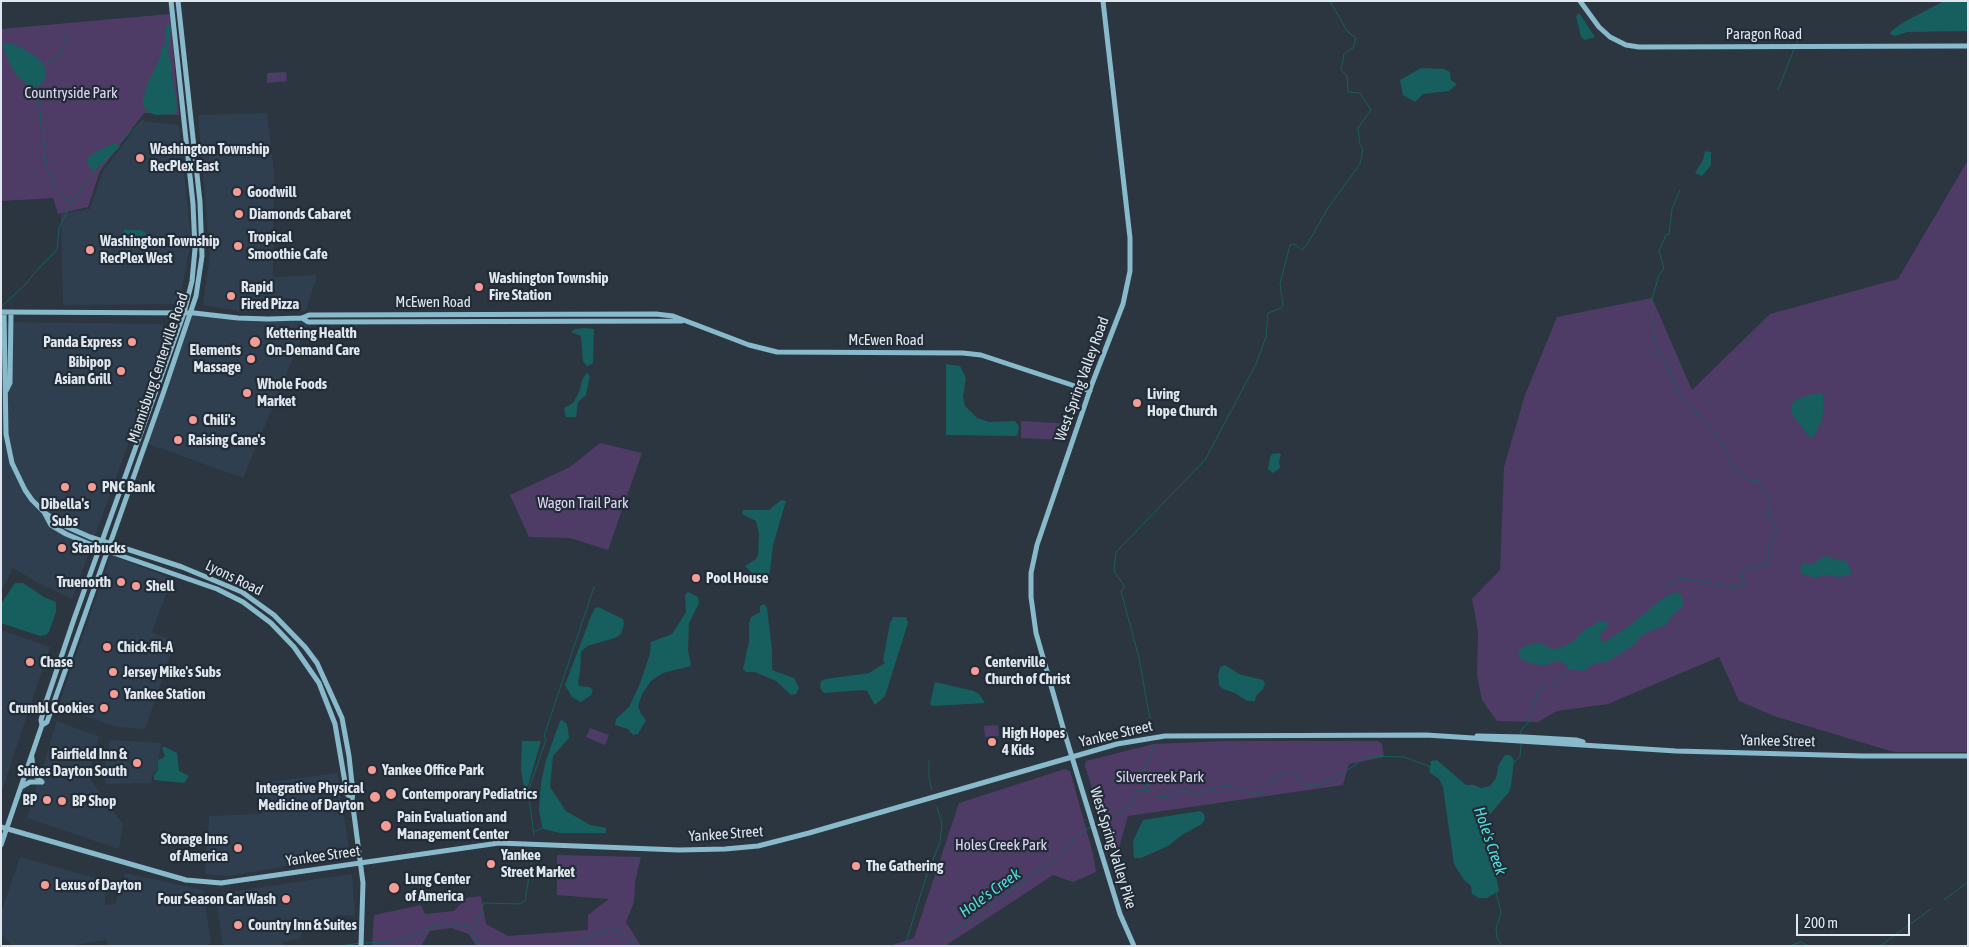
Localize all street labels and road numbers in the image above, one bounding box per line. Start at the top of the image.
street label: Paragon Road [1726,25,1802,43]
street label: Miamisburg Centerville Road [124,290,192,446]
street label: McEwen Road [395,293,471,311]
street label: West Spring Valley Road [1051,314,1113,444]
street label: McEwen Road [848,331,924,349]
street label: Lyons Road [202,556,266,600]
street label: Yankee Street [1078,717,1154,751]
street label: Yankee Street [1740,731,1816,751]
street label: West Spring Valley Pike [1086,785,1140,911]
street label: Yankee Street [688,822,764,846]
street label: Yankee Street [285,842,361,870]

